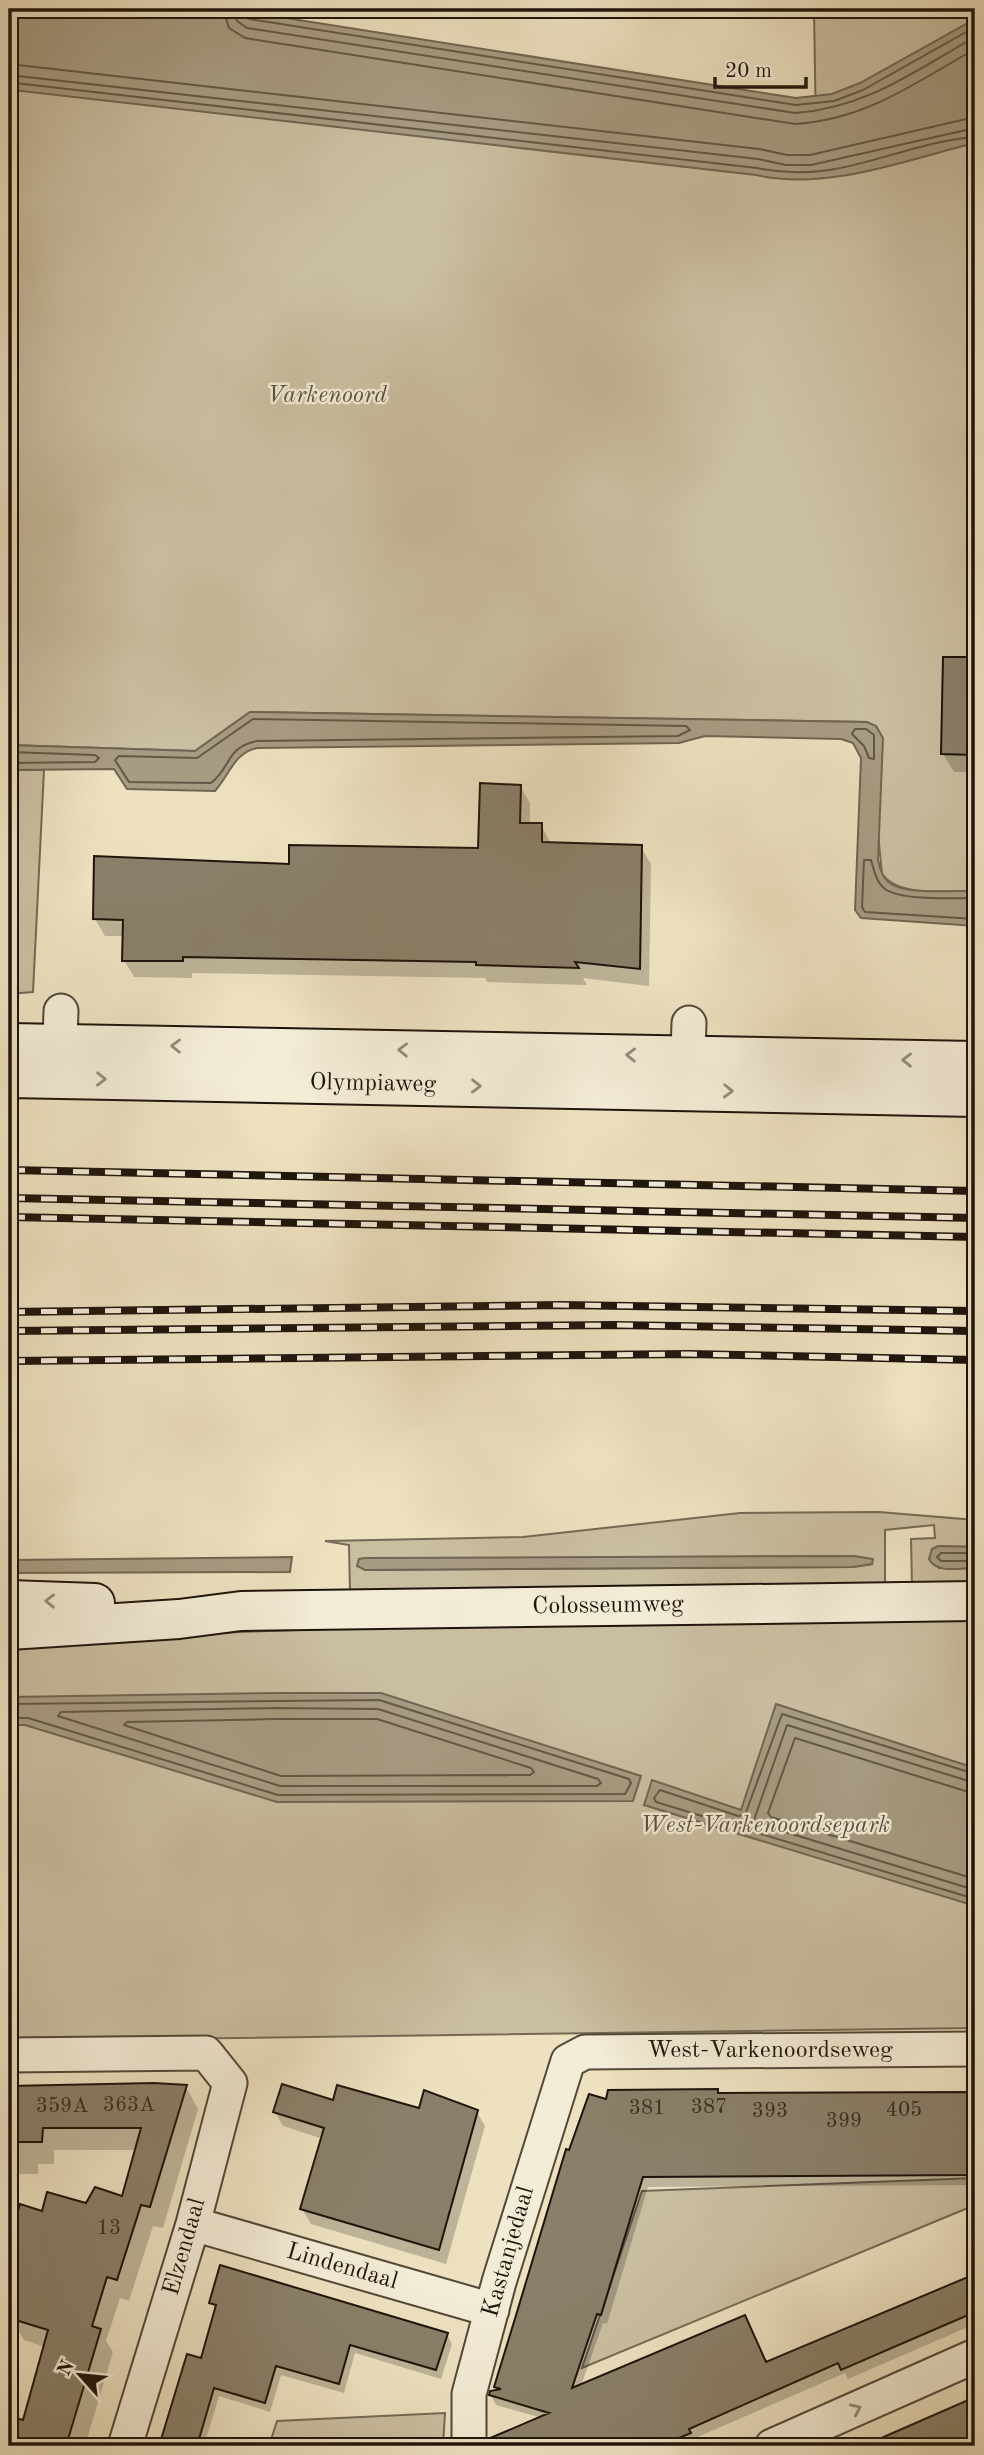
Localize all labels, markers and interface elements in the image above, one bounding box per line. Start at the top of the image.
scale bar [715,46,806,90]
text: 20 m [725,61,772,82]
park label: Varkenoord [267,384,387,408]
one-way arrow [170,1038,180,1054]
one-way arrow [397,1043,408,1058]
one-way arrow [625,1047,635,1063]
one-way arrow [901,1052,912,1068]
street label: Olympiaweg [309,1071,437,1097]
one-way arrow [96,1072,107,1087]
one-way arrow [471,1078,482,1094]
one-way arrow [723,1083,734,1098]
street label: Colosseumweg [532,1593,684,1619]
one-way arrow [45,1594,56,1609]
park label: West-Varkenoordsepark [640,1814,890,1838]
street label: West-Varkenoordseweg [647,2039,893,2063]
house number: 363A [103,2095,155,2116]
house number: 359A [36,2096,88,2117]
house number: 387 [691,2097,727,2118]
house number: 381 [629,2098,665,2119]
house number: 405 [886,2100,922,2121]
house number: 393 [752,2101,788,2122]
house number: 399 [826,2111,862,2132]
street label: Kastanjedaal [479,2184,539,2320]
street label: Elzendaal [160,2195,210,2299]
house number: 13 [97,2218,121,2239]
street label: Lindendaal [284,2240,400,2294]
north arrow [46,2340,116,2410]
text: N [55,2357,79,2379]
one-way arrow [849,2403,862,2417]

